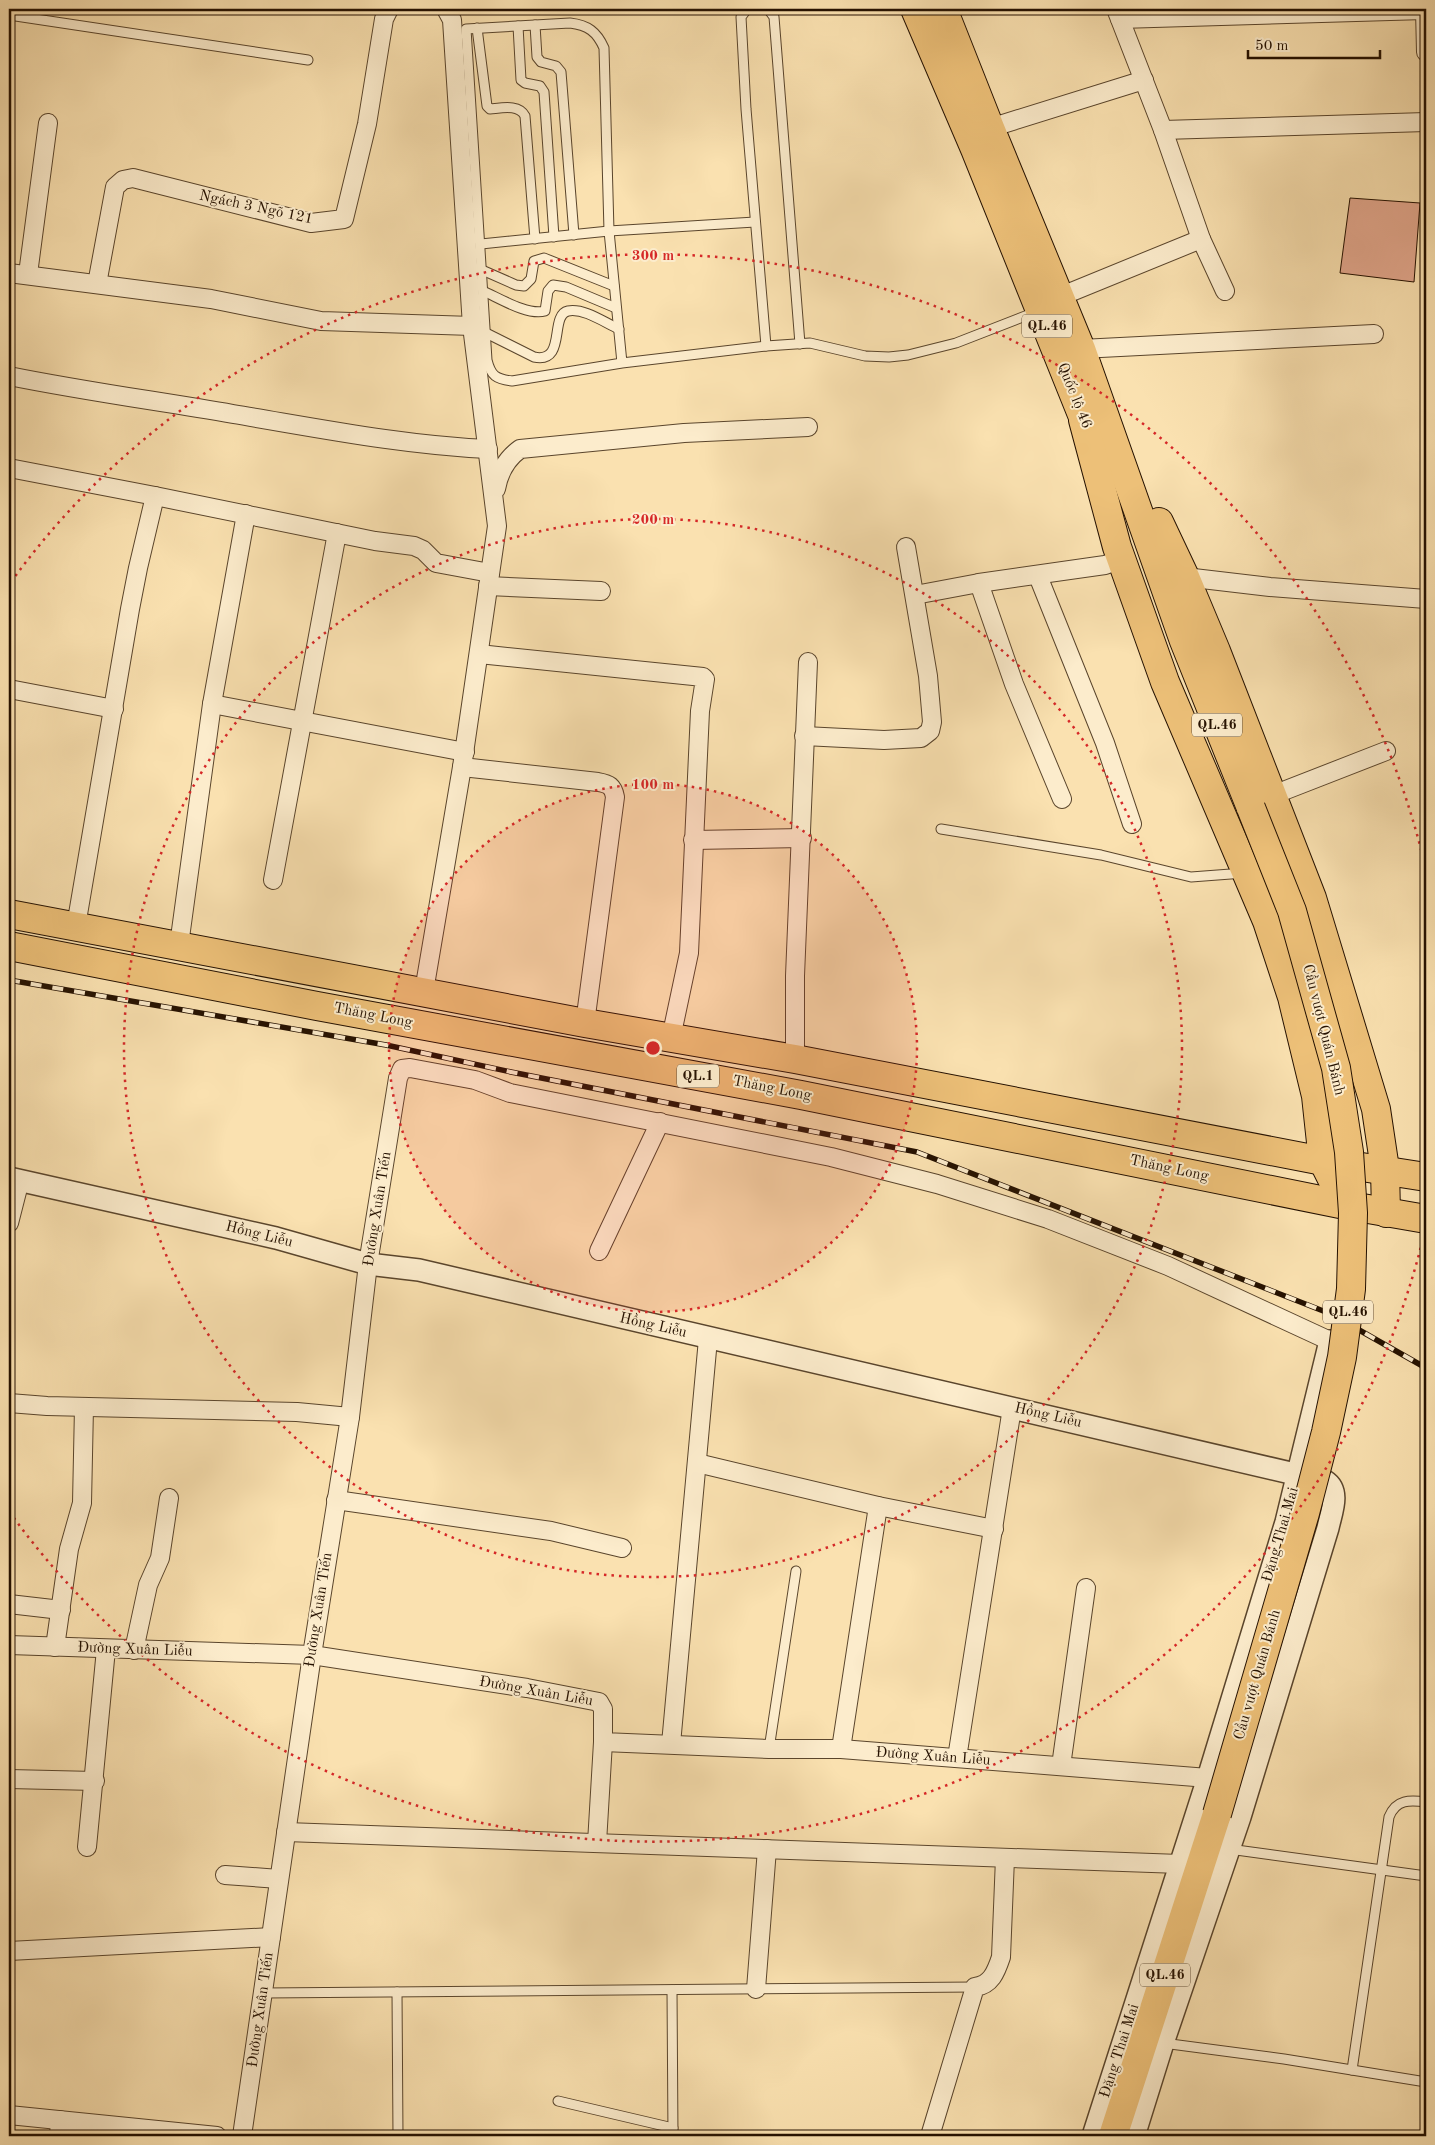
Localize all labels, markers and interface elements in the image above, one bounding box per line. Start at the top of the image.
scale bar [1248,28,1380,60]
text: 50 m [1255,39,1289,54]
street label: Ngách 3 Ngõ 121 [198,189,314,227]
text: 300 m [632,249,674,264]
road number: QL.46 [1022,314,1072,338]
street label: Quốc lộ 46 [1054,360,1095,431]
text: 200 m [632,513,674,528]
road number: QL.46 [1192,714,1242,736]
text: 100 m [632,778,674,793]
street label: Cầu vượt Quán Bánh [1299,962,1349,1097]
street label: Thăng Long [332,1001,414,1031]
centre of rings [644,1039,662,1057]
road number: QL.1 [677,1064,719,1088]
street label: Thăng Long [731,1074,813,1104]
street label: Đường Xuân Tiến [361,1150,394,1268]
street label: Thăng Long [1128,1153,1210,1185]
street label: Hồng Liễu [224,1217,295,1251]
road number: QL.46 [1323,1300,1373,1324]
street label: Hồng Liễu [618,1309,689,1341]
street label: Hồng Liễu [1013,1399,1084,1431]
street label: Đặng Thai Mai [1260,1486,1302,1584]
street label: Đường Xuân Tiến [302,1551,335,1669]
street label: Cầu vượt Quán Bánh [1230,1608,1284,1742]
street label: Đường Xuân Liễu [77,1639,193,1660]
street label: Đường Xuân Liễu [478,1674,594,1709]
street label: Đường Xuân Liễu [875,1744,991,1769]
street label: Đường Xuân Tiến [245,1951,277,2069]
road number: QL.46 [1140,1964,1190,1986]
street label: Đặng Thai Mai [1098,2002,1142,2100]

